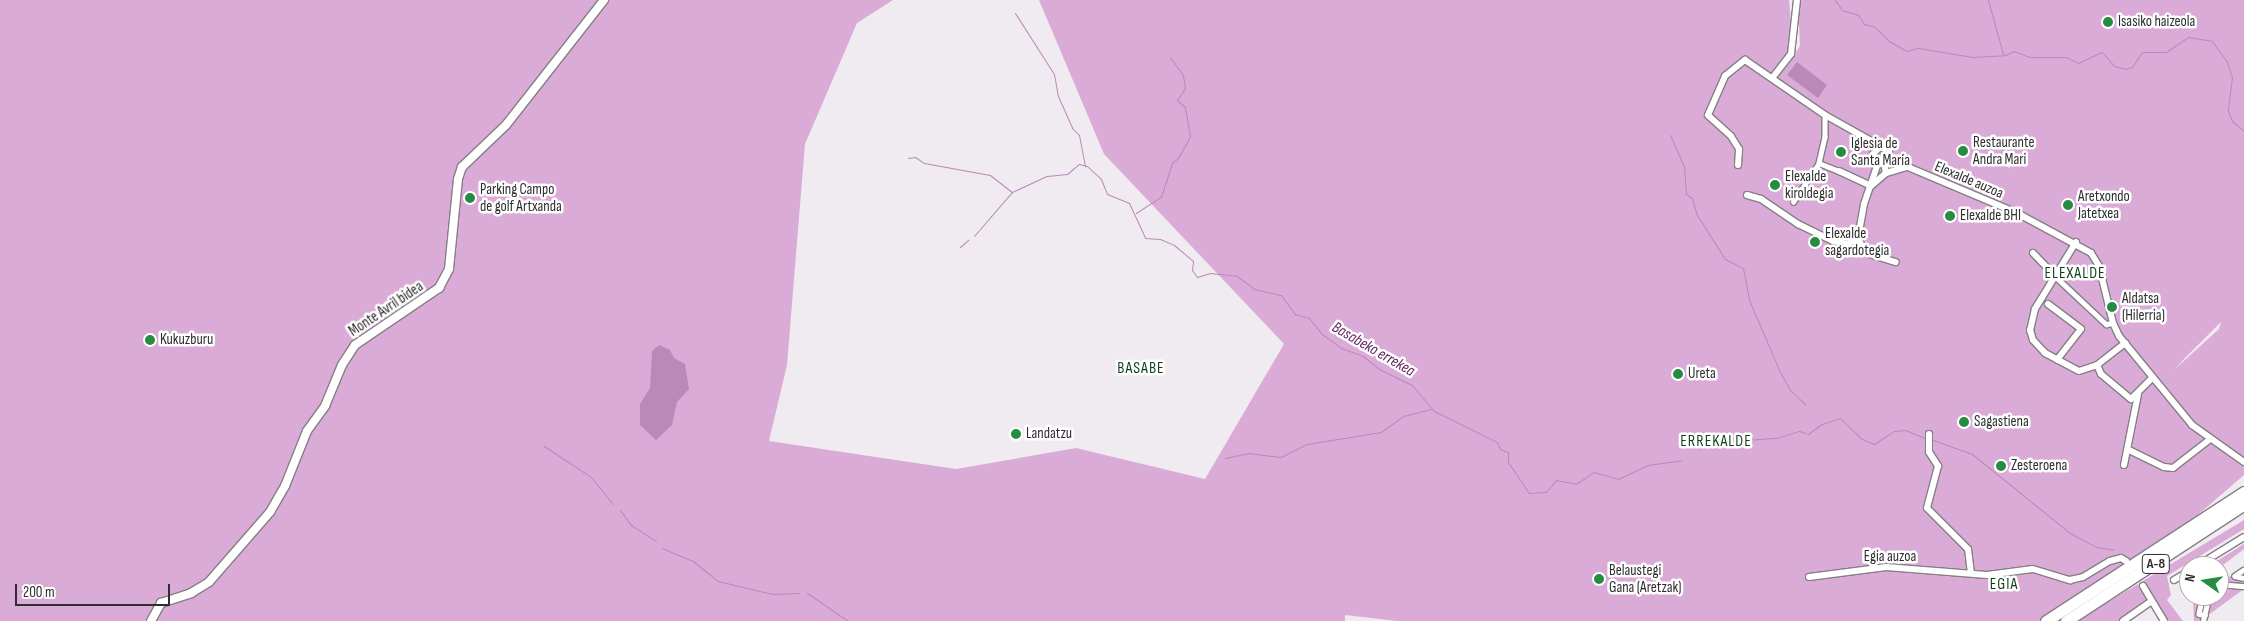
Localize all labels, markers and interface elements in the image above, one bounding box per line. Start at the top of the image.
place label: Isasiko haizeola [2118,13,2195,31]
marker: Isasiko haizeola [2102,16,2114,28]
place label: Restaurante Andra Mari [1973,133,2035,168]
place label: Iglesia de Santa María [1851,134,1910,169]
marker: Restaurante Andra Mari [1957,145,1969,157]
marker: Iglesia de Santa María [1835,146,1847,158]
street label: Elexalde auzoa [1932,157,2006,203]
place label: Elexalde kiroldegia [1785,167,1833,202]
marker: Elexalde kiroldegia [1769,179,1781,191]
place label: Parking Campo de golf Artxanda [480,180,562,215]
place label: Aretxondo Jatetxea [2078,187,2130,222]
marker: Parking Campo de golf Artxanda [464,192,476,204]
marker: Aretxondo Jatetxea [2062,199,2074,211]
place label: Elexalde BHI [1960,207,2021,225]
marker: Elexalde BHI [1944,210,1956,222]
place label: Elexalde sagardotegia [1825,224,1889,259]
marker: Elexalde sagardotegia [1809,236,1821,248]
district label: ELEXALDE [2043,264,2107,284]
street label: Monte Avril bidea [345,278,427,340]
place label: Aldatsa (Hilerria) [2122,289,2165,324]
marker: Aldatsa (Hilerria) [2106,301,2118,313]
water label: Basabeko errekea [1328,319,1418,381]
place label: Kukuzburu [160,331,213,349]
marker: Kukuzburu [144,334,156,346]
district label: BASABE [1117,359,1165,379]
place label: Ureta [1688,365,1716,383]
marker: Ureta [1672,368,1684,380]
place label: Sagastiena [1974,413,2029,431]
marker: Sagastiena [1958,416,1970,428]
place label: Landatzu [1026,425,1072,443]
marker: Landatzu [1010,428,1022,440]
district label: ERREKALDE [1679,432,1753,452]
place label: Zesteroena [2011,457,2067,475]
marker: Zesteroena [1995,460,2007,472]
street label: Egia auzoa [1864,548,1916,566]
road number: A-8 [2141,552,2171,576]
north arrow [2179,556,2229,606]
place label: Belaustegi Gana (Aretzak) [1609,561,1682,596]
text: N [2181,572,2199,583]
marker: Belaustegi Gana (Aretzak) [1593,573,1605,585]
scale bar [18,574,172,606]
district label: EGIA [1989,575,2019,595]
text: 200 m [23,583,55,602]

